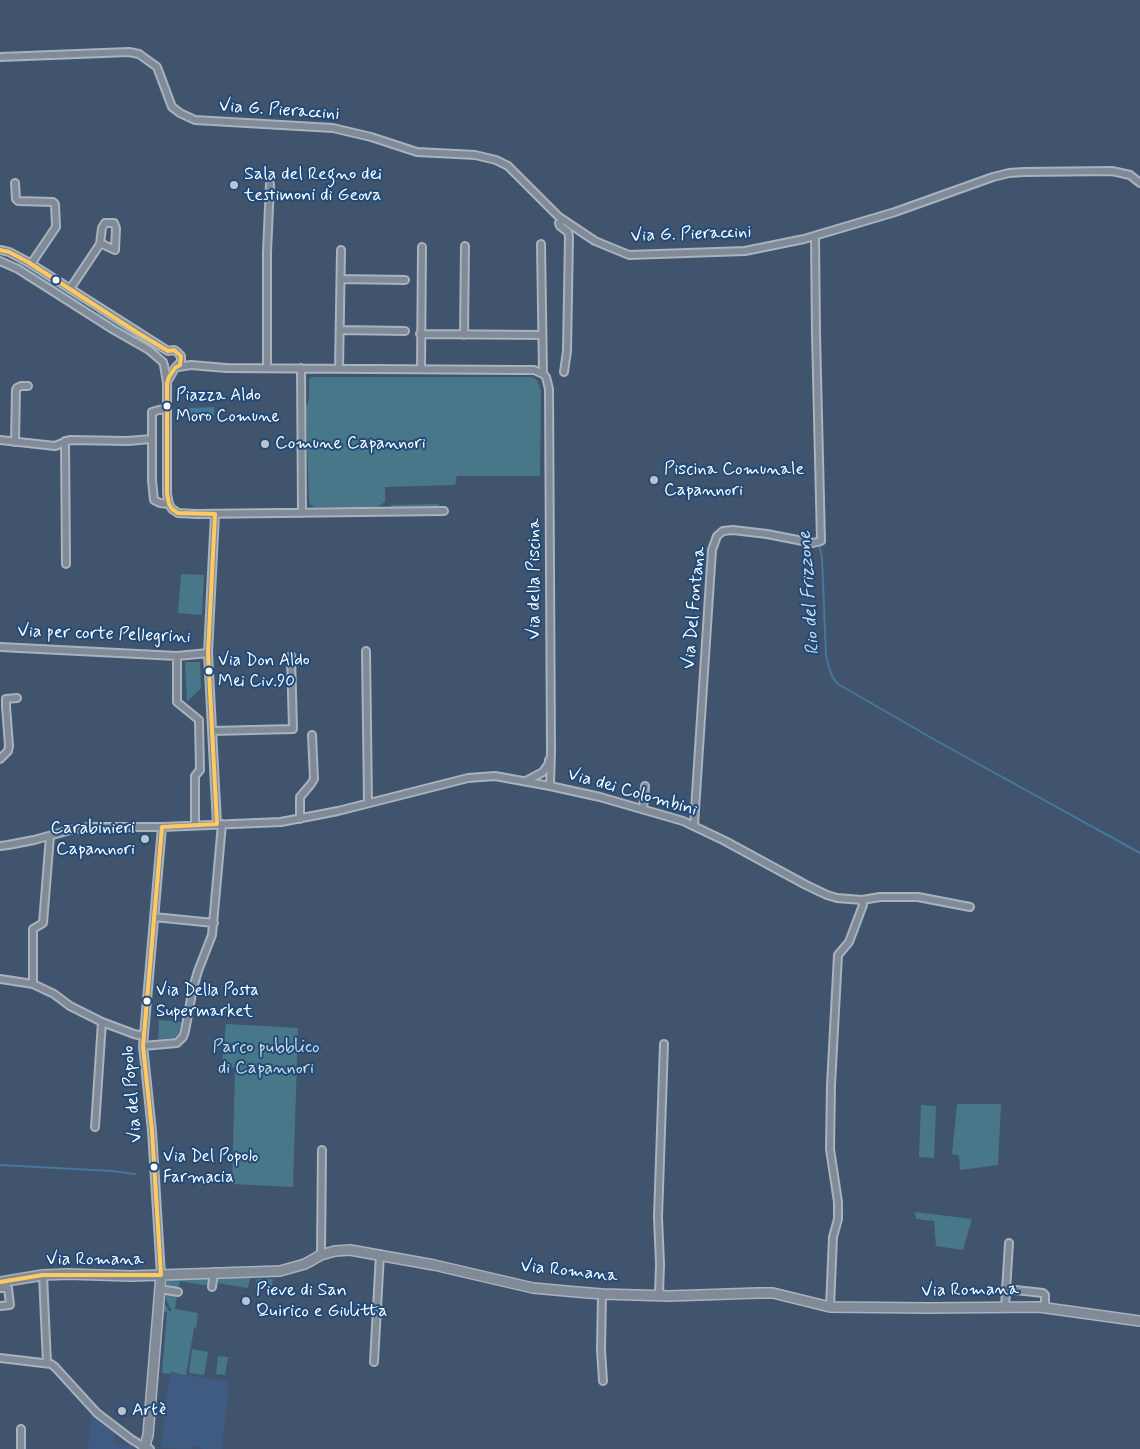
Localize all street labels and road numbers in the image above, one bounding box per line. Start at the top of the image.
street label: Via G. Pieraccini [218,96,340,126]
street label: Via G. Pieraccini [630,222,752,248]
street label: Via della Piscina [524,518,546,640]
street label: Via Del Fontana [679,546,711,670]
street label: Via per corte Pellegrini [17,621,191,649]
street label: Via dei Colombini [565,764,699,822]
street label: Via del Popolo [118,1044,148,1144]
street label: Via Romana [46,1249,144,1271]
street label: Via Romana [519,1256,619,1288]
street label: Via Romana [921,1279,1019,1303]

